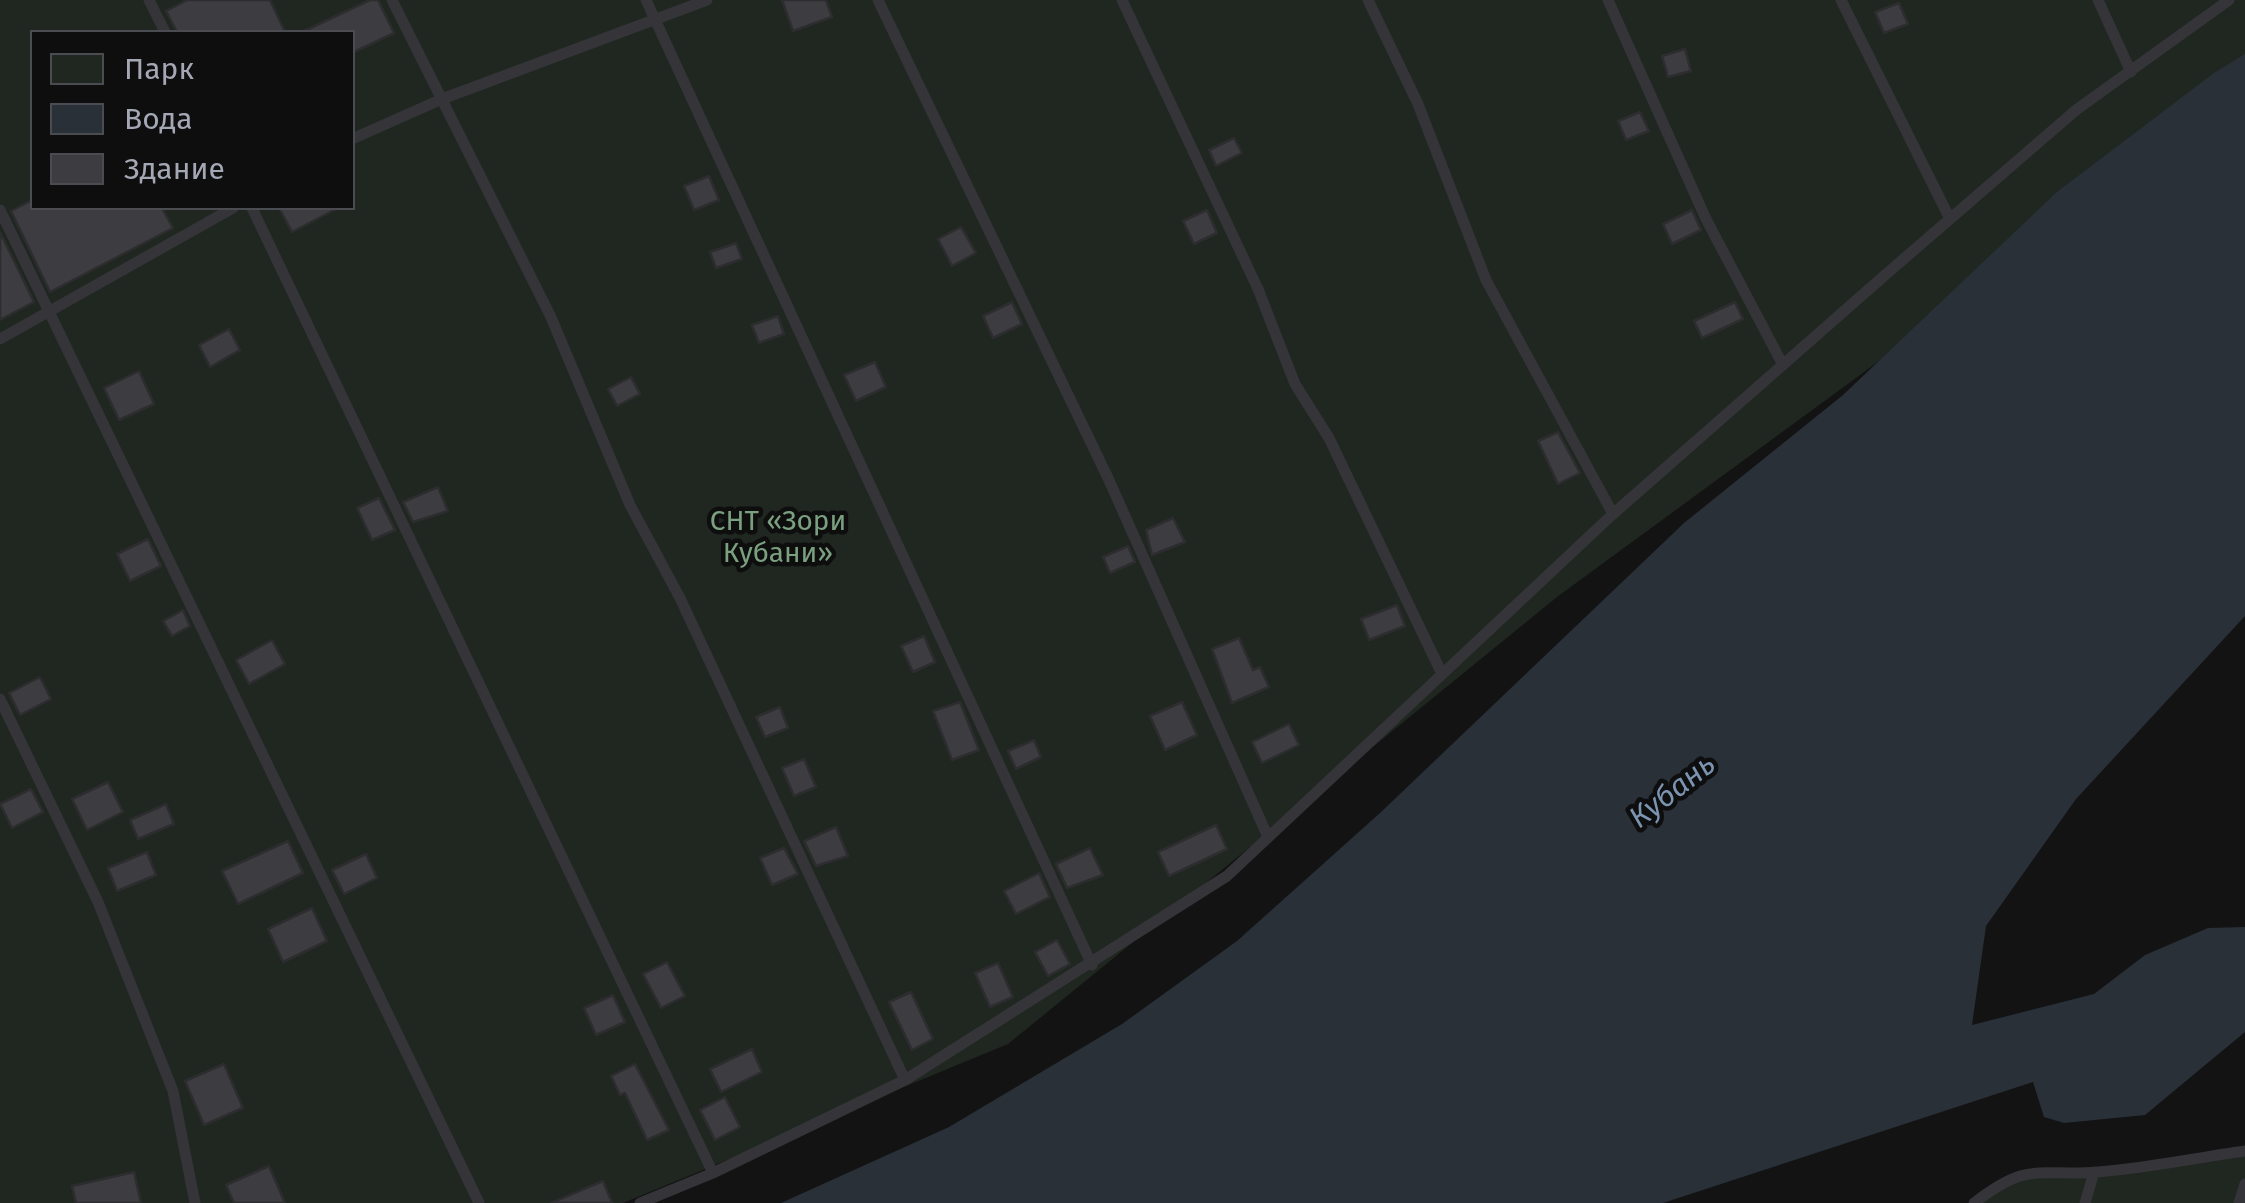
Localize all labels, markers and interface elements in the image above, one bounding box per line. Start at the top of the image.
legend [30,30,355,210]
text: Парк [124,51,194,87]
text: Вода [124,101,193,137]
text: Здание [124,151,225,187]
park label: СНТ «Зори Кубани» [710,505,846,571]
water label: Кубань [1623,747,1723,837]

